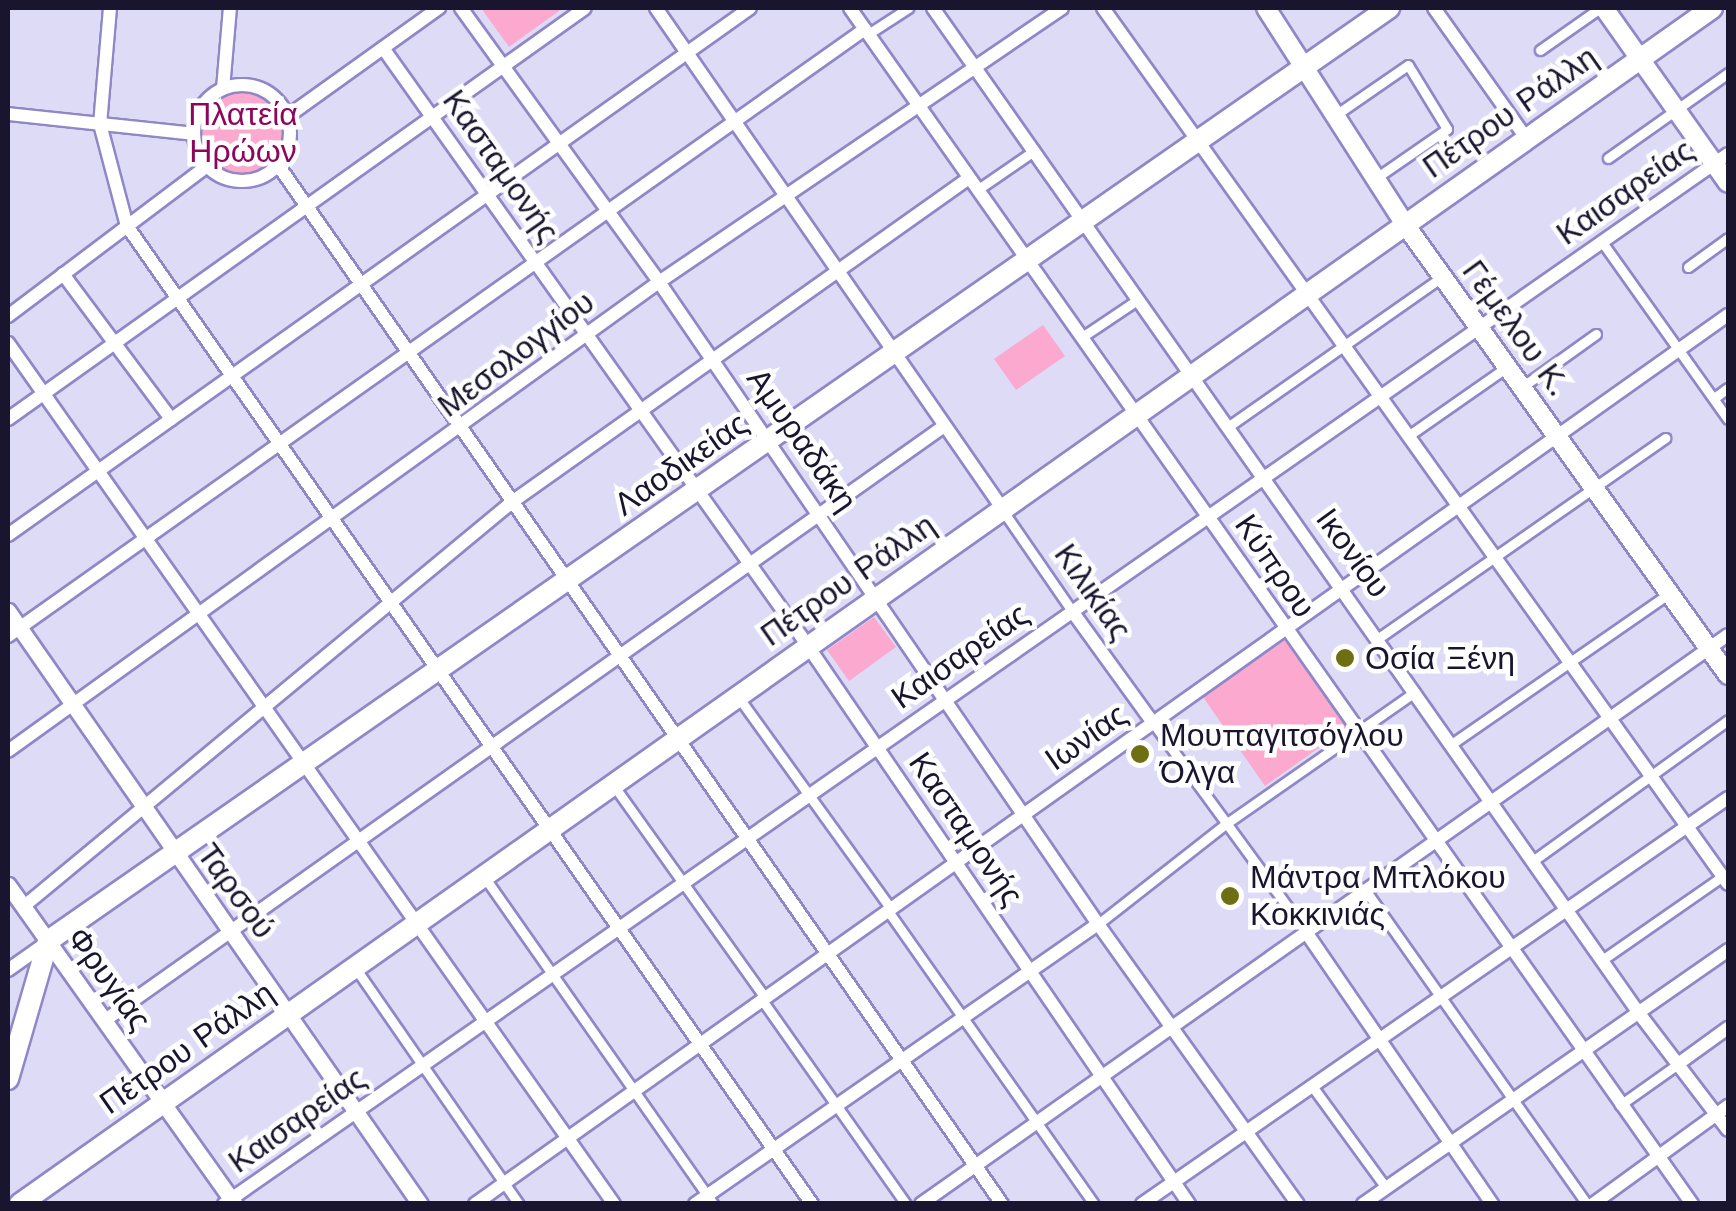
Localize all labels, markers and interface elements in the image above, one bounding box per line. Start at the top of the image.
street label: Πέτρου Ράλλη [1415,38,1605,186]
street label: Κασταμονής [435,83,567,249]
park label: Πλατεία Ηρώων [188,96,298,171]
street label: Καισαρείας [1549,131,1701,253]
street label: Γέμελου Κ. [1454,253,1578,403]
street label: Μεσολογγίου [430,283,602,425]
street label: Αμυραδάκη [739,361,865,519]
street label: Λαοδικείας [607,404,755,524]
street label: Ικονίου [1308,501,1398,605]
street label: Πέτρου Ράλλη [753,506,943,654]
street label: Κύπρου [1227,507,1323,625]
street label: Κιλικίας [1046,537,1140,647]
street label: Καισαρείας [884,595,1036,717]
place label: Οσία Ξένη [1365,639,1515,677]
marker: Οσία Ξένη [1334,647,1356,669]
street label: Ιωνίας [1038,695,1134,779]
place label: Μουπαγιτσόγλου Όλγα [1160,717,1404,792]
marker: Μουπαγιτσόγλου Όλγα [1129,743,1151,765]
street label: Κασταμονής [901,745,1031,913]
street label: Ταρσού [189,836,283,946]
place label: Μάντρα Μπλόκου Κοκκινιάς [1250,859,1506,934]
marker: Μάντρα Μπλόκου Κοκκινιάς [1219,885,1241,907]
street label: Φρυγίας [59,920,159,1038]
street label: Πέτρου Ράλλη [92,974,282,1122]
street label: Καισαρείας [221,1059,373,1181]

